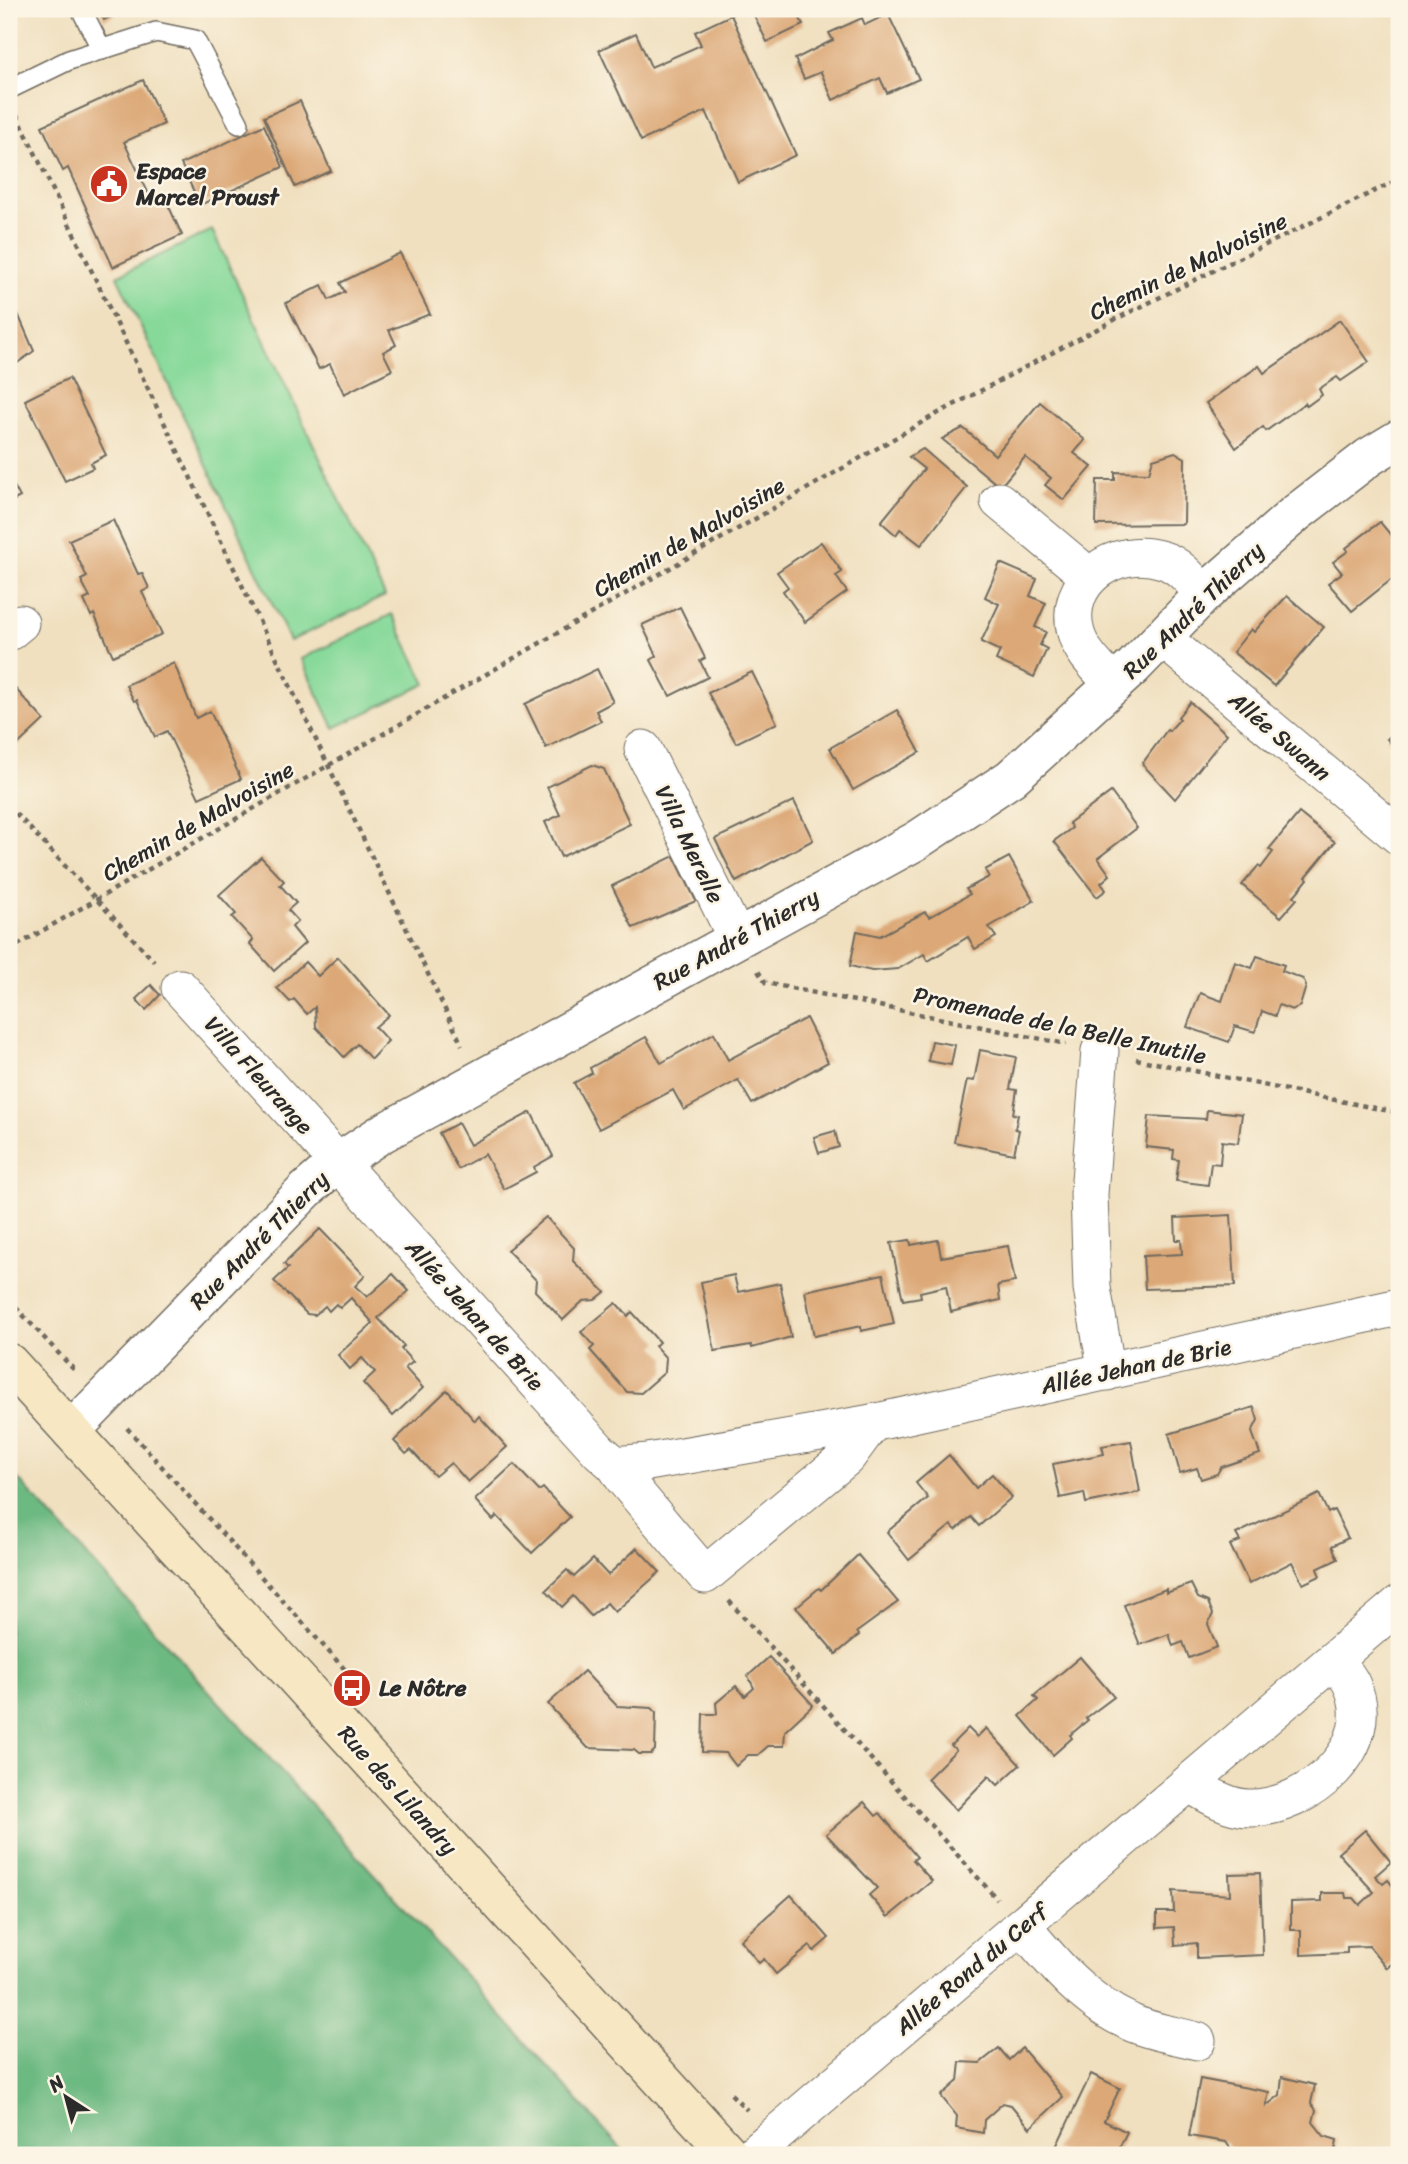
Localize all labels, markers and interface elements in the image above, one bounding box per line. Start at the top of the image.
place label: Espace Marcel Proust [135,151,280,218]
public building icon: Espace Marcel Proust [88,163,130,205]
street label: Chemin de Malvoisine [1082,200,1295,332]
street label: Chemin de Malvoisine [585,465,793,609]
street label: Rue André Thierry [1113,531,1274,689]
street label: Allée Swann [1218,680,1341,792]
street label: Chemin de Malvoisine [94,749,302,893]
street label: Villa Merelle [643,778,736,911]
street label: Rue André Thierry [646,877,827,1002]
street label: Promenade de la Belle Inutile [910,974,1210,1077]
street label: Villa Fleurange [193,1006,324,1145]
street label: Rue André Thierry [180,1161,339,1320]
street label: Allée Jehan de Brie [394,1229,555,1401]
street label: Allée Jehan de Brie [1036,1326,1235,1407]
bus stop icon: Le Nôtre [331,1667,373,1709]
place label: Le Nôtre [379,1668,467,1709]
street label: Rue des Lilandry [327,1715,468,1865]
street label: Allée Rond du Cerf [884,1891,1060,2047]
north arrow [32,2062,102,2132]
text: N [40,2066,72,2101]

